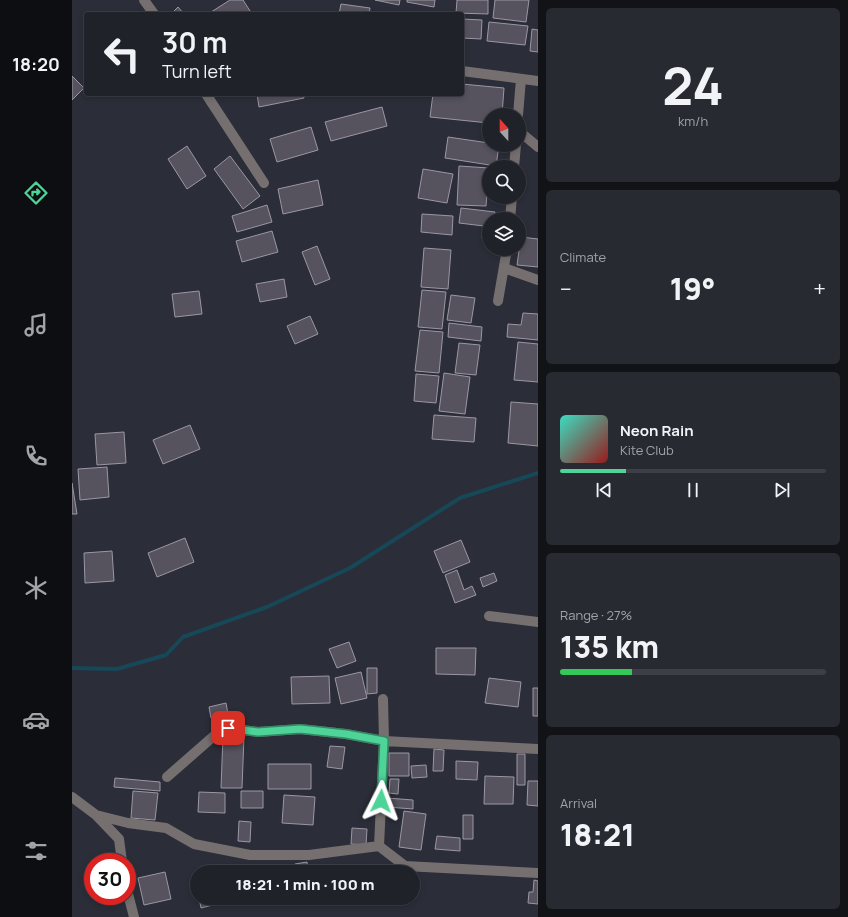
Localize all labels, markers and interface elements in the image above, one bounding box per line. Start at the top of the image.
text: 30 m [162,23,227,61]
icon: left [96,28,148,80]
text: 24 [662,50,724,121]
text: 18:20 [12,52,60,76]
text: Turn left [162,59,232,83]
north arrow [482,108,526,152]
map controls [482,108,526,256]
text: km/h [678,112,708,130]
button: search [482,160,526,204]
icon: directions [22,179,50,207]
button: layers [482,212,526,256]
text: Climate [560,248,606,266]
text: 19° [670,268,715,309]
text: − [560,274,572,304]
text: + [813,274,826,304]
icon: music [22,311,50,339]
text: Neon Rain [620,420,694,441]
text: Kite Club [620,441,674,459]
icon: phone [22,442,50,470]
icon: previous [593,479,615,501]
icon: pause [682,479,704,501]
icon: next [771,479,793,501]
icon: climate [22,574,50,602]
text: Range · 27% [560,606,632,624]
text: 135 km [560,626,659,667]
icon: car [22,706,50,734]
pin [211,711,245,745]
icon: arrive [217,717,239,739]
position arrow [360,780,402,822]
text: Arrival [560,794,597,812]
text: 18:21 [560,814,635,855]
icon: filters [22,837,50,865]
speed limit sign: 30 [84,853,136,905]
text: 18:21 · 1 min · 100 m [235,874,375,895]

